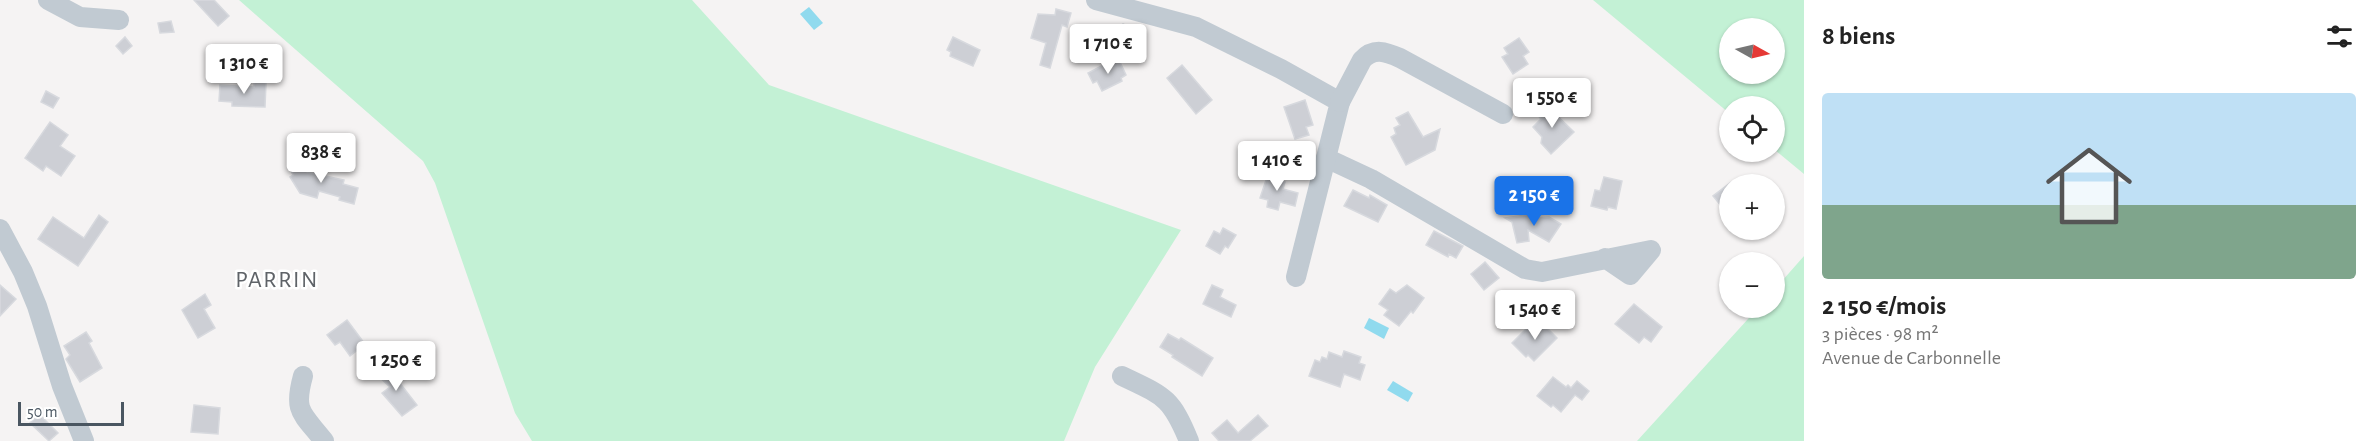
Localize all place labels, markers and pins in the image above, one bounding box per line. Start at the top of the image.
pin: 1 710 € [1053,24,1163,75]
pin: 1 310 € [189,44,299,95]
pin: 1 550 € [1497,78,1607,129]
pin: 838 € [279,133,363,184]
pin: 1 410 € [1222,141,1332,192]
pin: 2 150 € [1479,176,1589,227]
pin: 1 540 € [1480,290,1590,341]
pin: 1 250 € [341,341,451,392]

